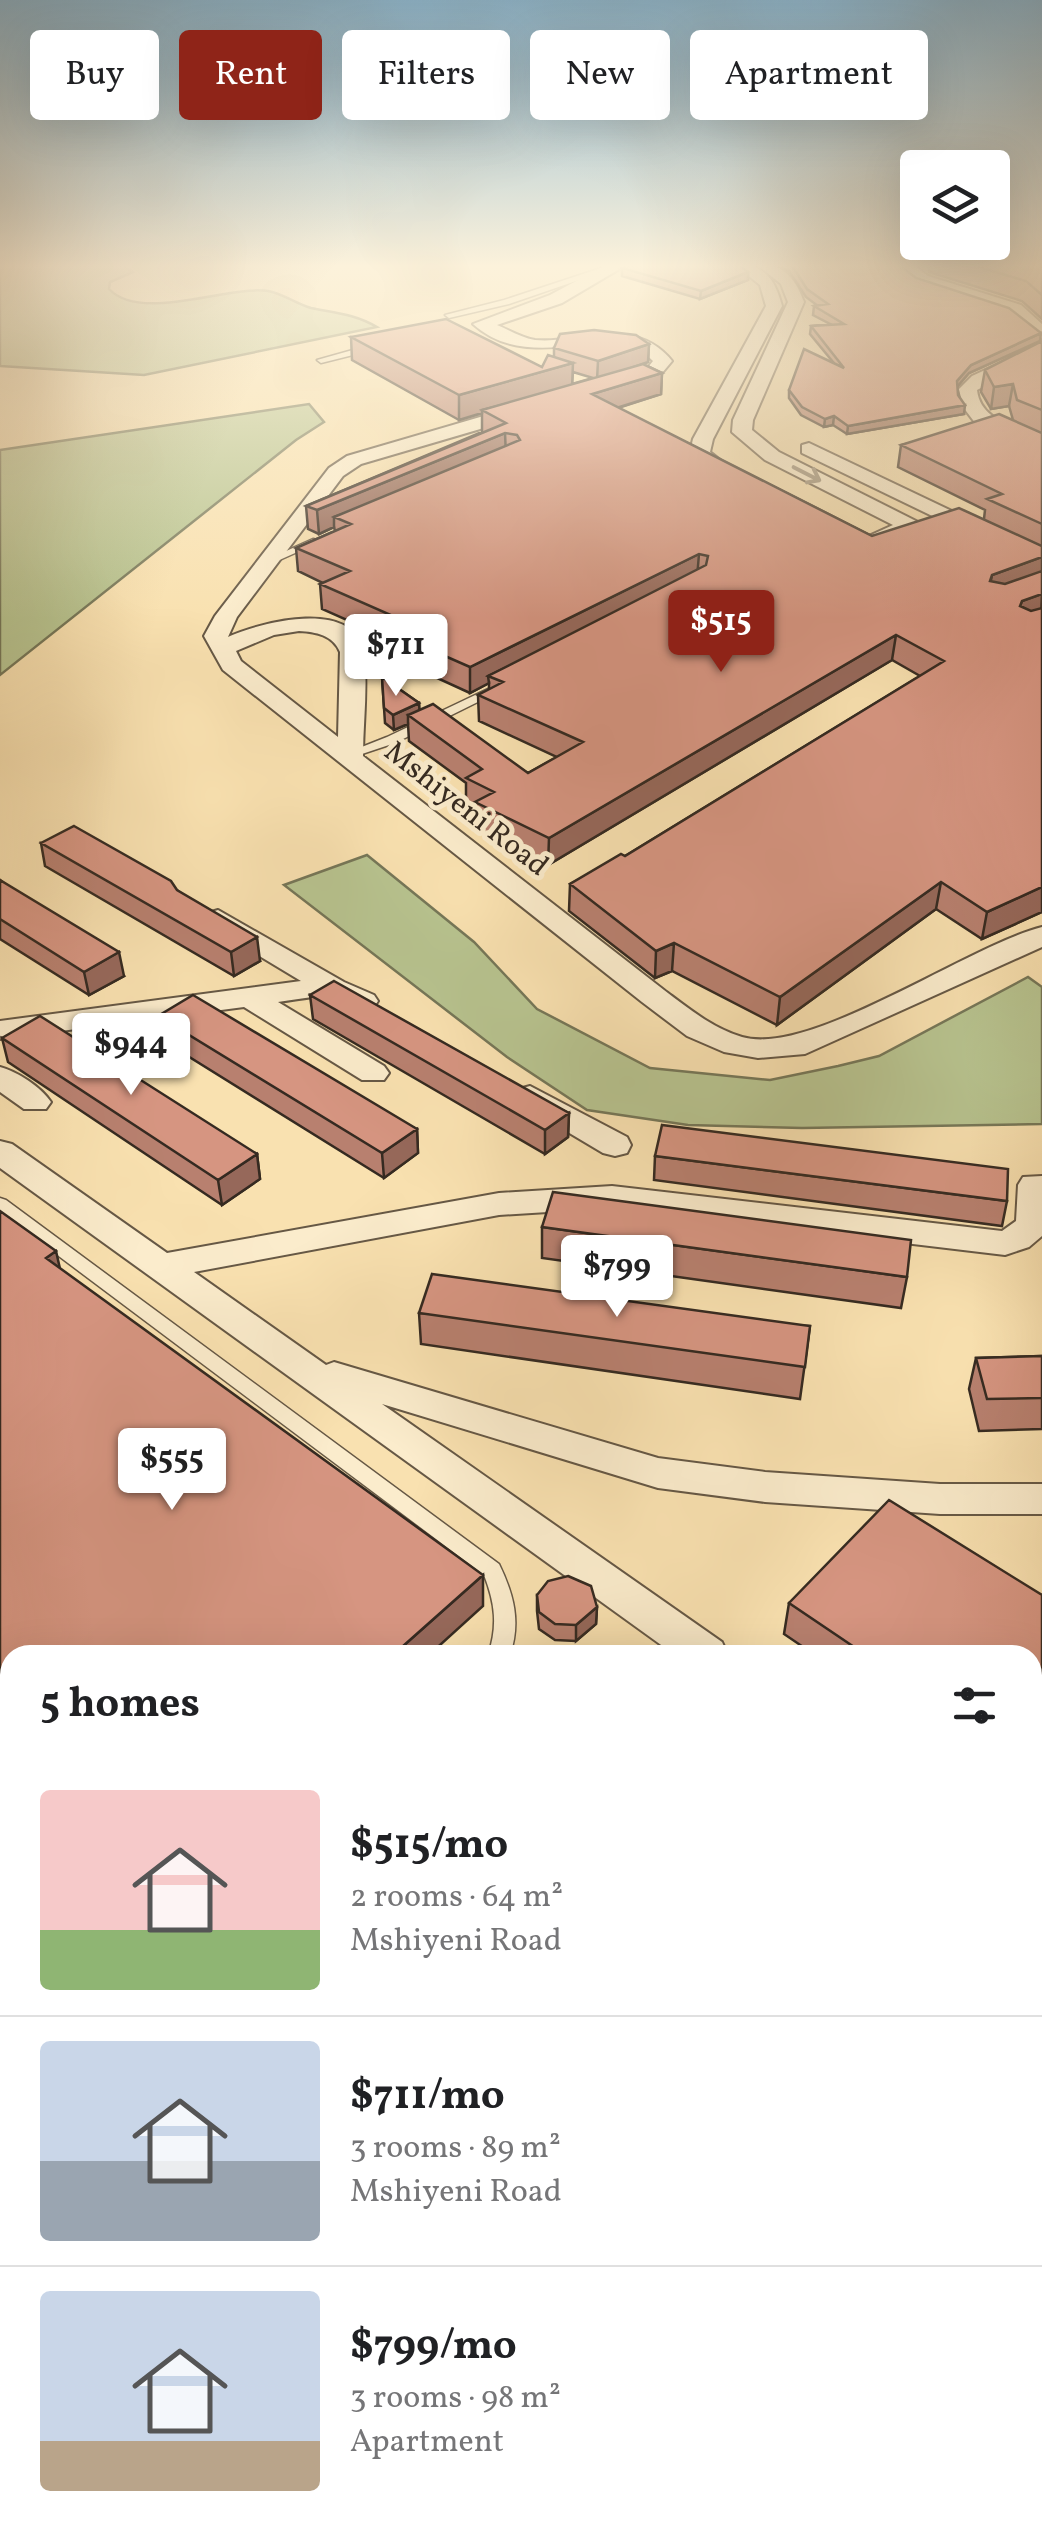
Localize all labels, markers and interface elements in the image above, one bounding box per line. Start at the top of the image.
chip: Buy [30,30,159,120]
chip: Rent [179,30,322,120]
chip: Filters [342,30,510,120]
chip: New [530,30,670,120]
chip: Apartment [690,30,928,120]
map controls [900,150,1010,260]
button: layers [900,150,1010,260]
one-way arrow [792,465,821,484]
pin: $515 [662,590,780,675]
text: $515 [690,600,752,644]
pin: $711 [337,614,455,699]
text: $711 [367,624,425,668]
street label: Mshiyeni Road [375,732,557,887]
pin: $944 [72,1013,190,1098]
text: $944 [94,1023,168,1067]
pin: $799 [558,1235,676,1320]
text: $799 [583,1245,651,1289]
pin: $555 [113,1428,231,1513]
text: $555 [140,1438,204,1482]
text: 5 homes [40,1676,200,1735]
icon: filters [947,1678,1002,1733]
text: $515/mo [350,1817,508,1876]
icon: home [120,1830,240,1950]
text: 2 rooms · 64 m² [350,1876,563,1920]
text: Mshiyeni Road [350,1920,562,1964]
text: $711/mo [350,2068,505,2127]
icon: home [120,2081,240,2201]
text: 3 rooms · 89 m² [350,2127,561,2171]
text: Mshiyeni Road [350,2171,562,2215]
text: $799/mo [350,2318,517,2377]
icon: home [120,2331,240,2451]
text: 3 rooms · 98 m² [350,2377,561,2421]
text: Apartment [350,2421,504,2465]

